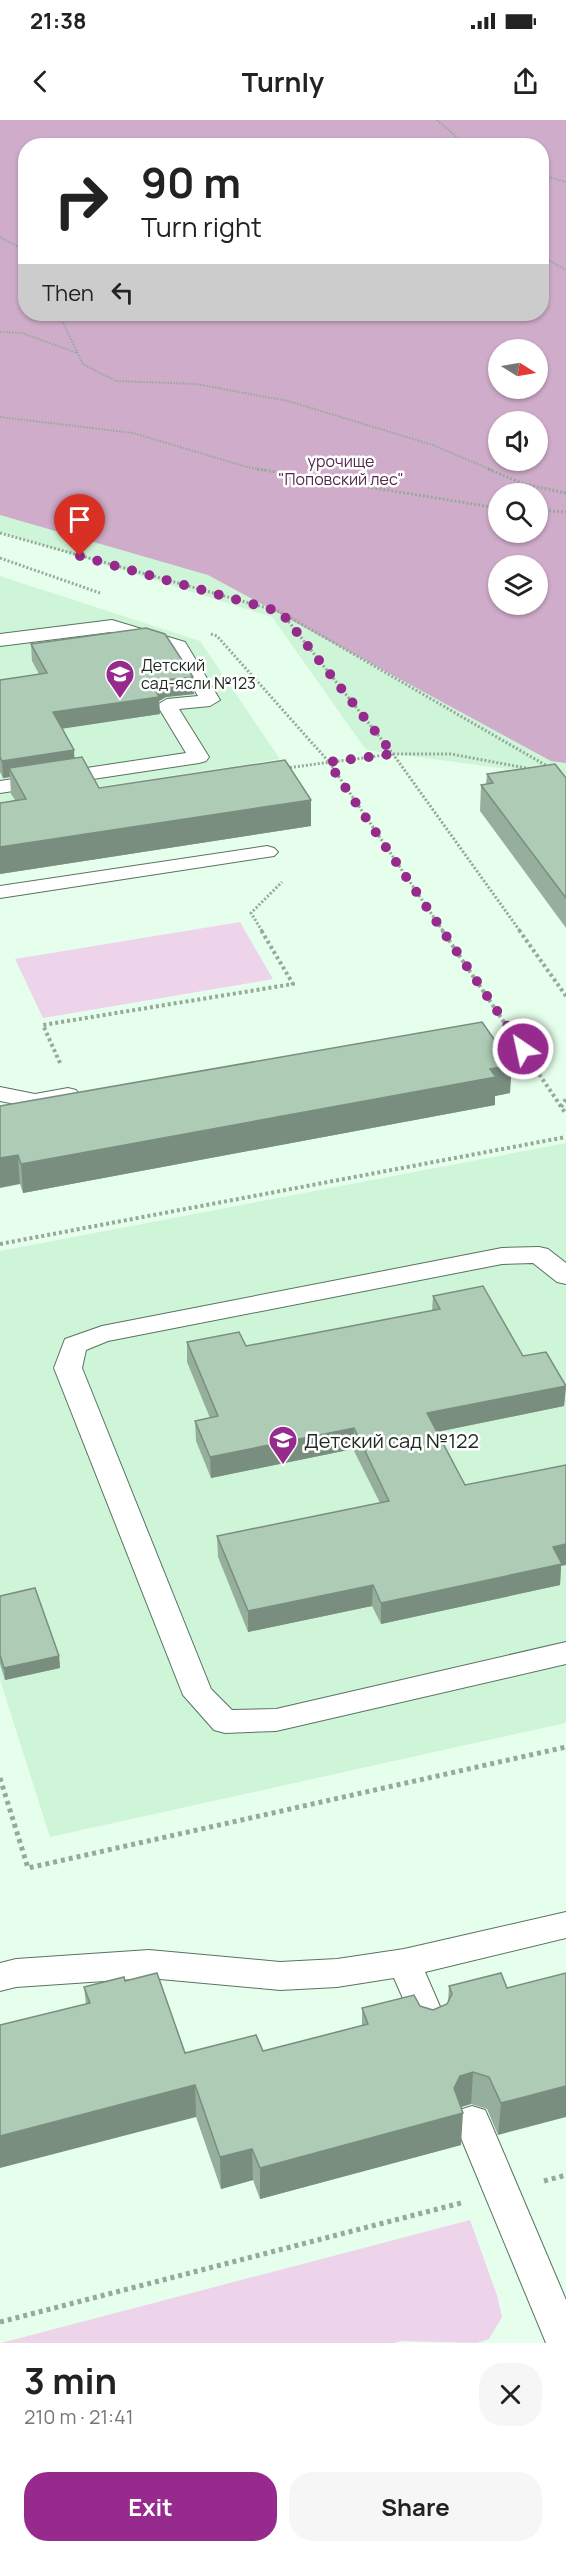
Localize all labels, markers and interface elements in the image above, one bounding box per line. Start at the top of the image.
text: 21:38 [30,6,87,36]
text: Turnly [242,63,324,100]
icon: back [24,65,57,98]
icon: share [509,65,542,98]
text: 90 m [141,153,241,211]
icon: right [42,162,120,240]
text: Turn right [141,208,262,245]
icon: left [106,276,139,309]
text: Then [42,278,94,308]
north arrow [488,339,548,399]
map controls [488,339,548,615]
button: sound [488,411,548,471]
park label: урочище "Поповский лес" [278,450,404,490]
button: search [488,483,548,543]
pin [54,494,105,556]
icon: arrive [63,503,96,536]
button: layers [488,555,548,615]
place label: Детский сад-ясли №123 [141,654,256,694]
school or university icon: Детский сад-ясли №123 [104,658,136,700]
position arrow [491,1017,555,1081]
school or university icon: Детский сад №122 [267,1424,299,1466]
place label: Детский сад №122 [304,1427,479,1454]
text: 3 min [24,2356,117,2405]
button: close [479,2363,542,2426]
text: 210 m · 21:41 [24,2403,134,2430]
button: Exit [24,2472,277,2541]
button: Share [289,2472,542,2541]

